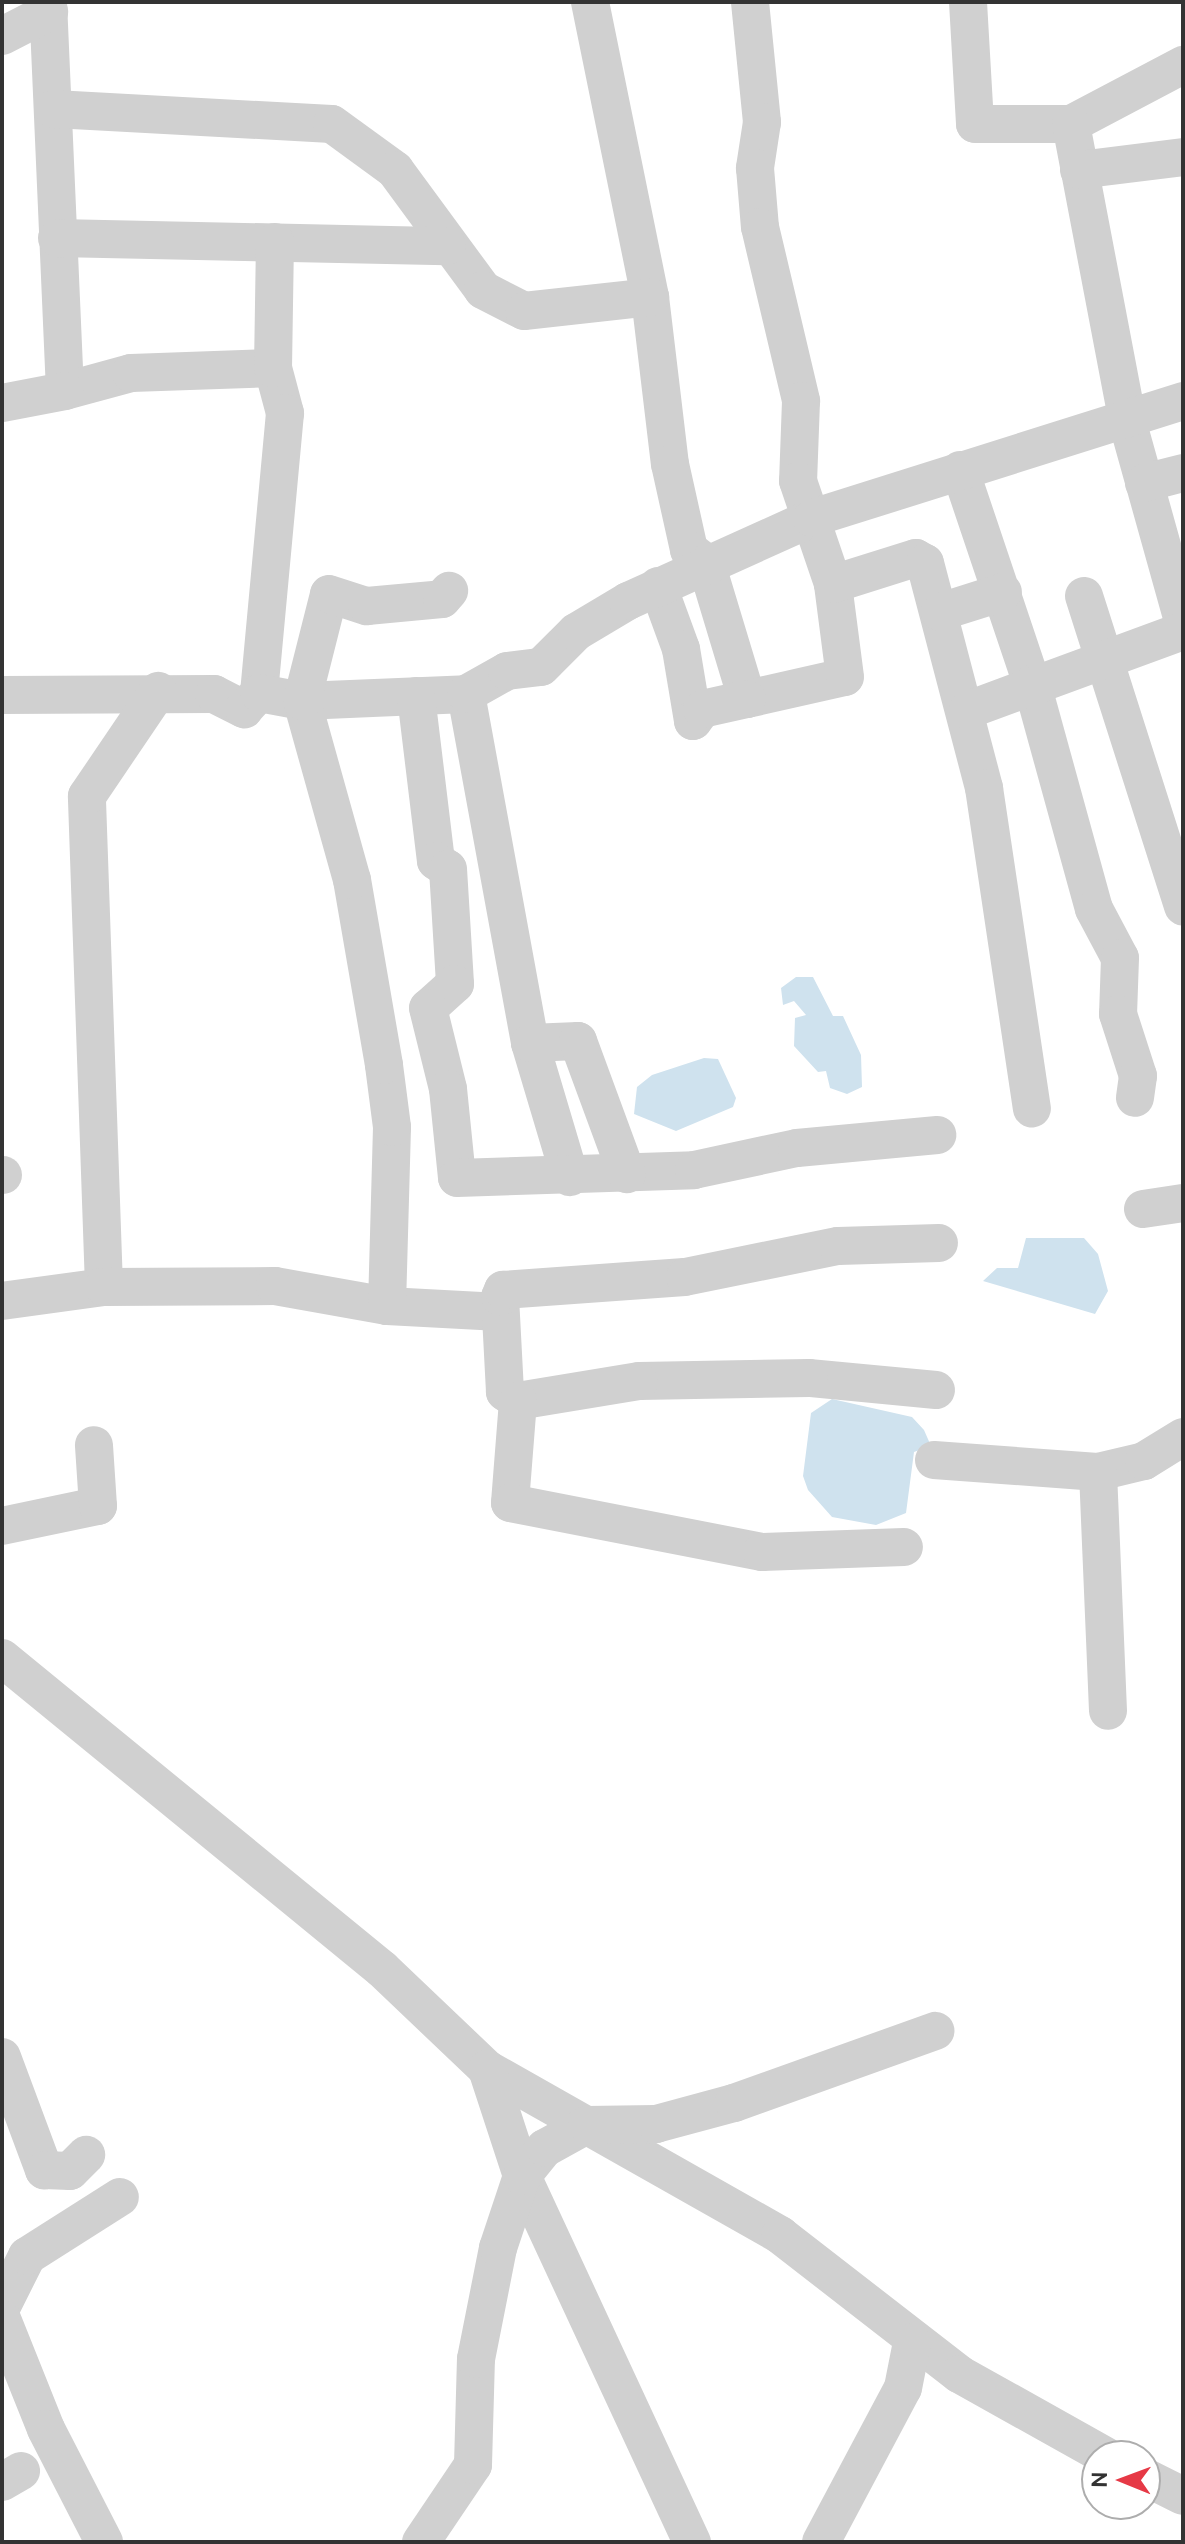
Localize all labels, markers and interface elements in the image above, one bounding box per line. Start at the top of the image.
north arrow [1081,2440,1161,2520]
text: N [1086,2471,1111,2488]

